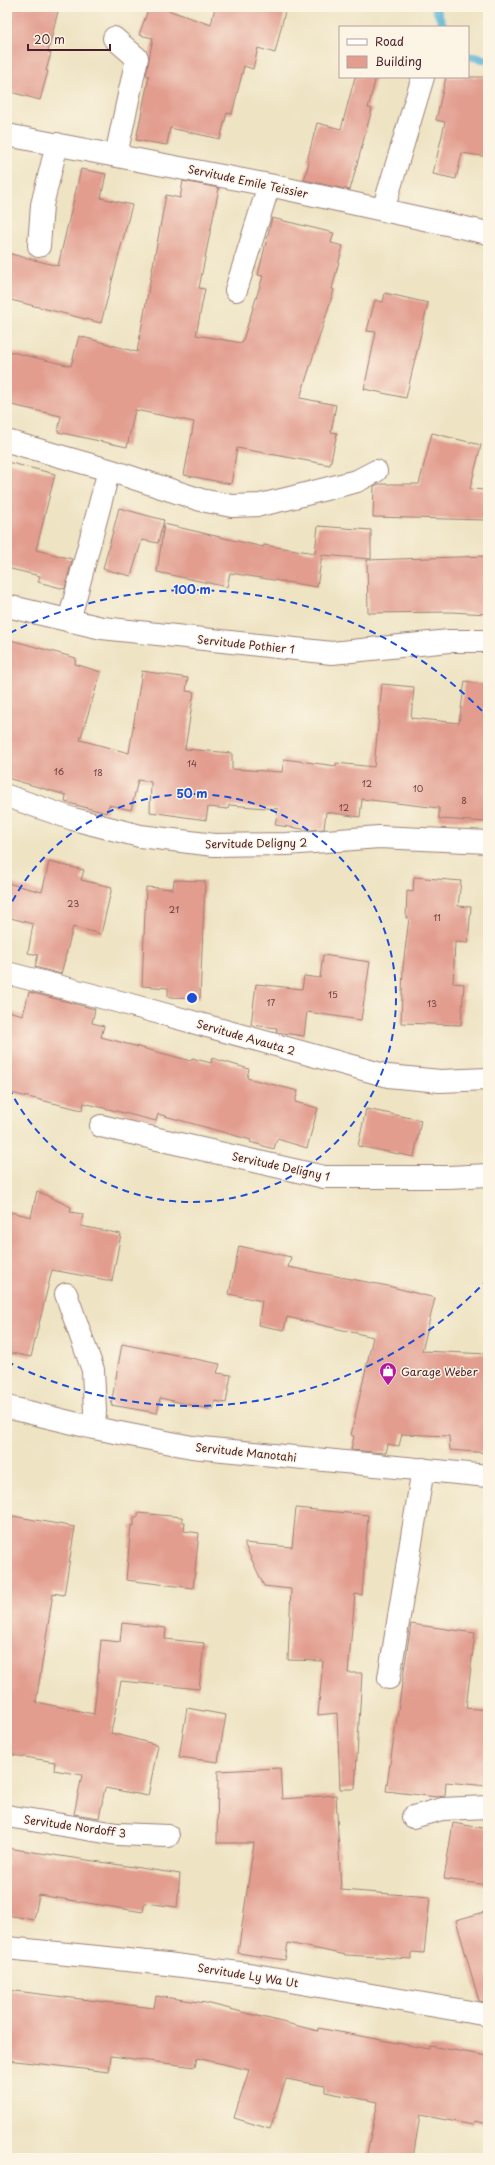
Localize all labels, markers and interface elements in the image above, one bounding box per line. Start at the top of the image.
scale bar [28,26,110,52]
legend [339,26,469,78]
text: 20 m [34,30,65,48]
text: Road [375,32,404,50]
text: Building [375,52,422,70]
street label: Servitude Emile Teissier [186,160,310,202]
text: 100 m [173,580,211,598]
street label: Servitude Pothier 1 [196,630,296,658]
house number: 14 [187,756,197,770]
house number: 16 [54,764,64,778]
house number: 18 [93,765,103,779]
house number: 12 [362,776,372,790]
house number: 10 [413,781,424,795]
text: 50 m [176,784,208,802]
house number: 8 [461,793,467,807]
house number: 12 [339,800,349,814]
street label: Servitude Deligny 2 [205,834,308,852]
house number: 23 [67,896,79,910]
house number: 21 [169,902,179,916]
house number: 11 [433,910,441,924]
house number: 15 [328,987,338,1001]
centre of rings [185,991,199,1005]
house number: 17 [267,995,276,1009]
house number: 13 [427,996,437,1010]
street label: Servitude Avauta 2 [195,1015,297,1059]
street label: Servitude Deligny 1 [230,1147,332,1185]
shop icon: Garage Weber [378,1361,398,1386]
place label: Garage Weber [401,1363,479,1380]
street label: Servitude Manotahi [194,1438,298,1466]
street label: Servitude Nordoff 3 [23,1810,127,1842]
street label: Servitude Ly Wa Ut [196,1959,300,1991]

